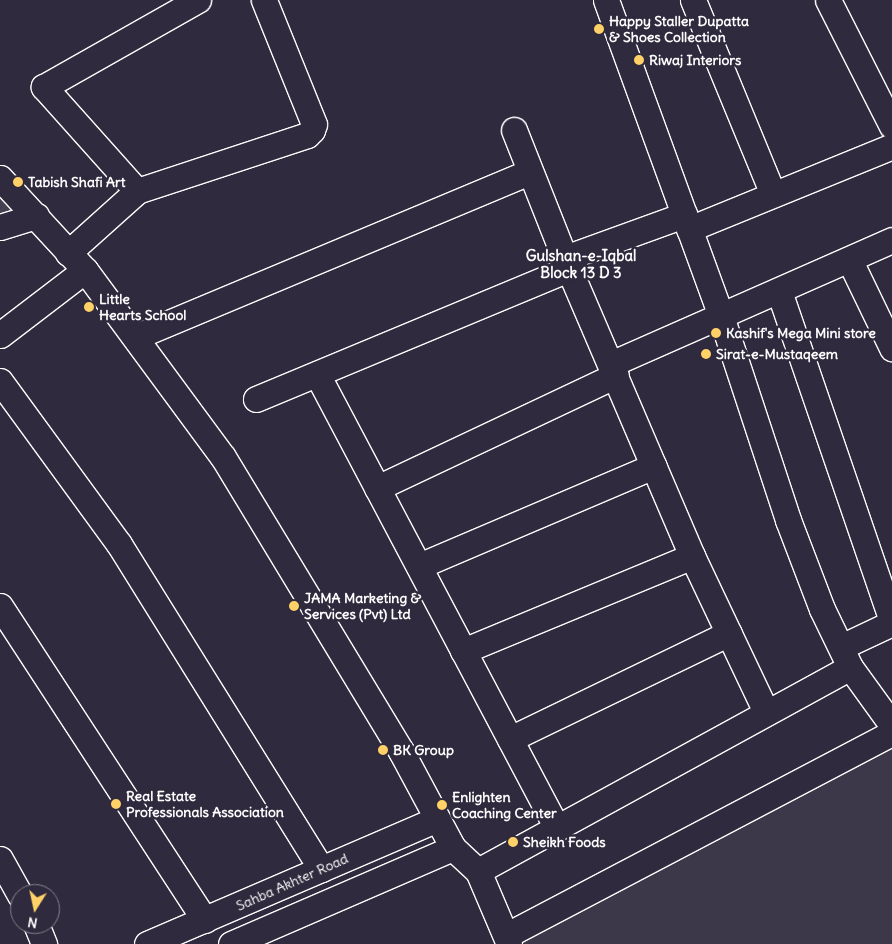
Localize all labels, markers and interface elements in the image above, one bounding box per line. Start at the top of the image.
place label: Happy Staller Dupatta & Shoes Collection [609,13,749,46]
marker: Happy Staller Dupatta & Shoes Collection [593,23,605,35]
place label: Riwaj Interiors [649,52,741,68]
marker: Riwaj Interiors [633,54,645,66]
place label: Tabish Shafi Art [28,174,125,190]
marker: Tabish Shafi Art [12,176,24,188]
district label: Gulshan-e-Iqbal Block 13 D 3 [526,246,636,281]
place label: Little Hearts School [99,291,186,324]
marker: Little Hearts School [83,301,95,313]
place label: Kashif's Mega Mini store [726,325,876,341]
marker: Kashif's Mega Mini store [710,327,722,339]
place label: Sirat-e-Mustaqeem [716,346,838,362]
marker: Sirat-e-Mustaqeem [700,348,712,360]
place label: JAMA Marketing & Services (Pvt) Ltd [304,590,421,622]
marker: JAMA Marketing & Services (Pvt) Ltd [288,600,300,612]
place label: BK Group [393,742,454,758]
marker: BK Group [377,744,389,756]
place label: Real Estate Professionals Association [126,788,284,820]
place label: Enlighten Coaching Center [452,789,557,822]
marker: Real Estate Professionals Association [110,798,122,810]
marker: Enlighten Coaching Center [436,799,448,811]
place label: Sheikh Foods [523,834,606,850]
marker: Sheikh Foods [507,836,519,848]
street label: Sahba Akhter Road [233,850,351,914]
north arrow [10,884,60,934]
text: N [26,913,39,932]

